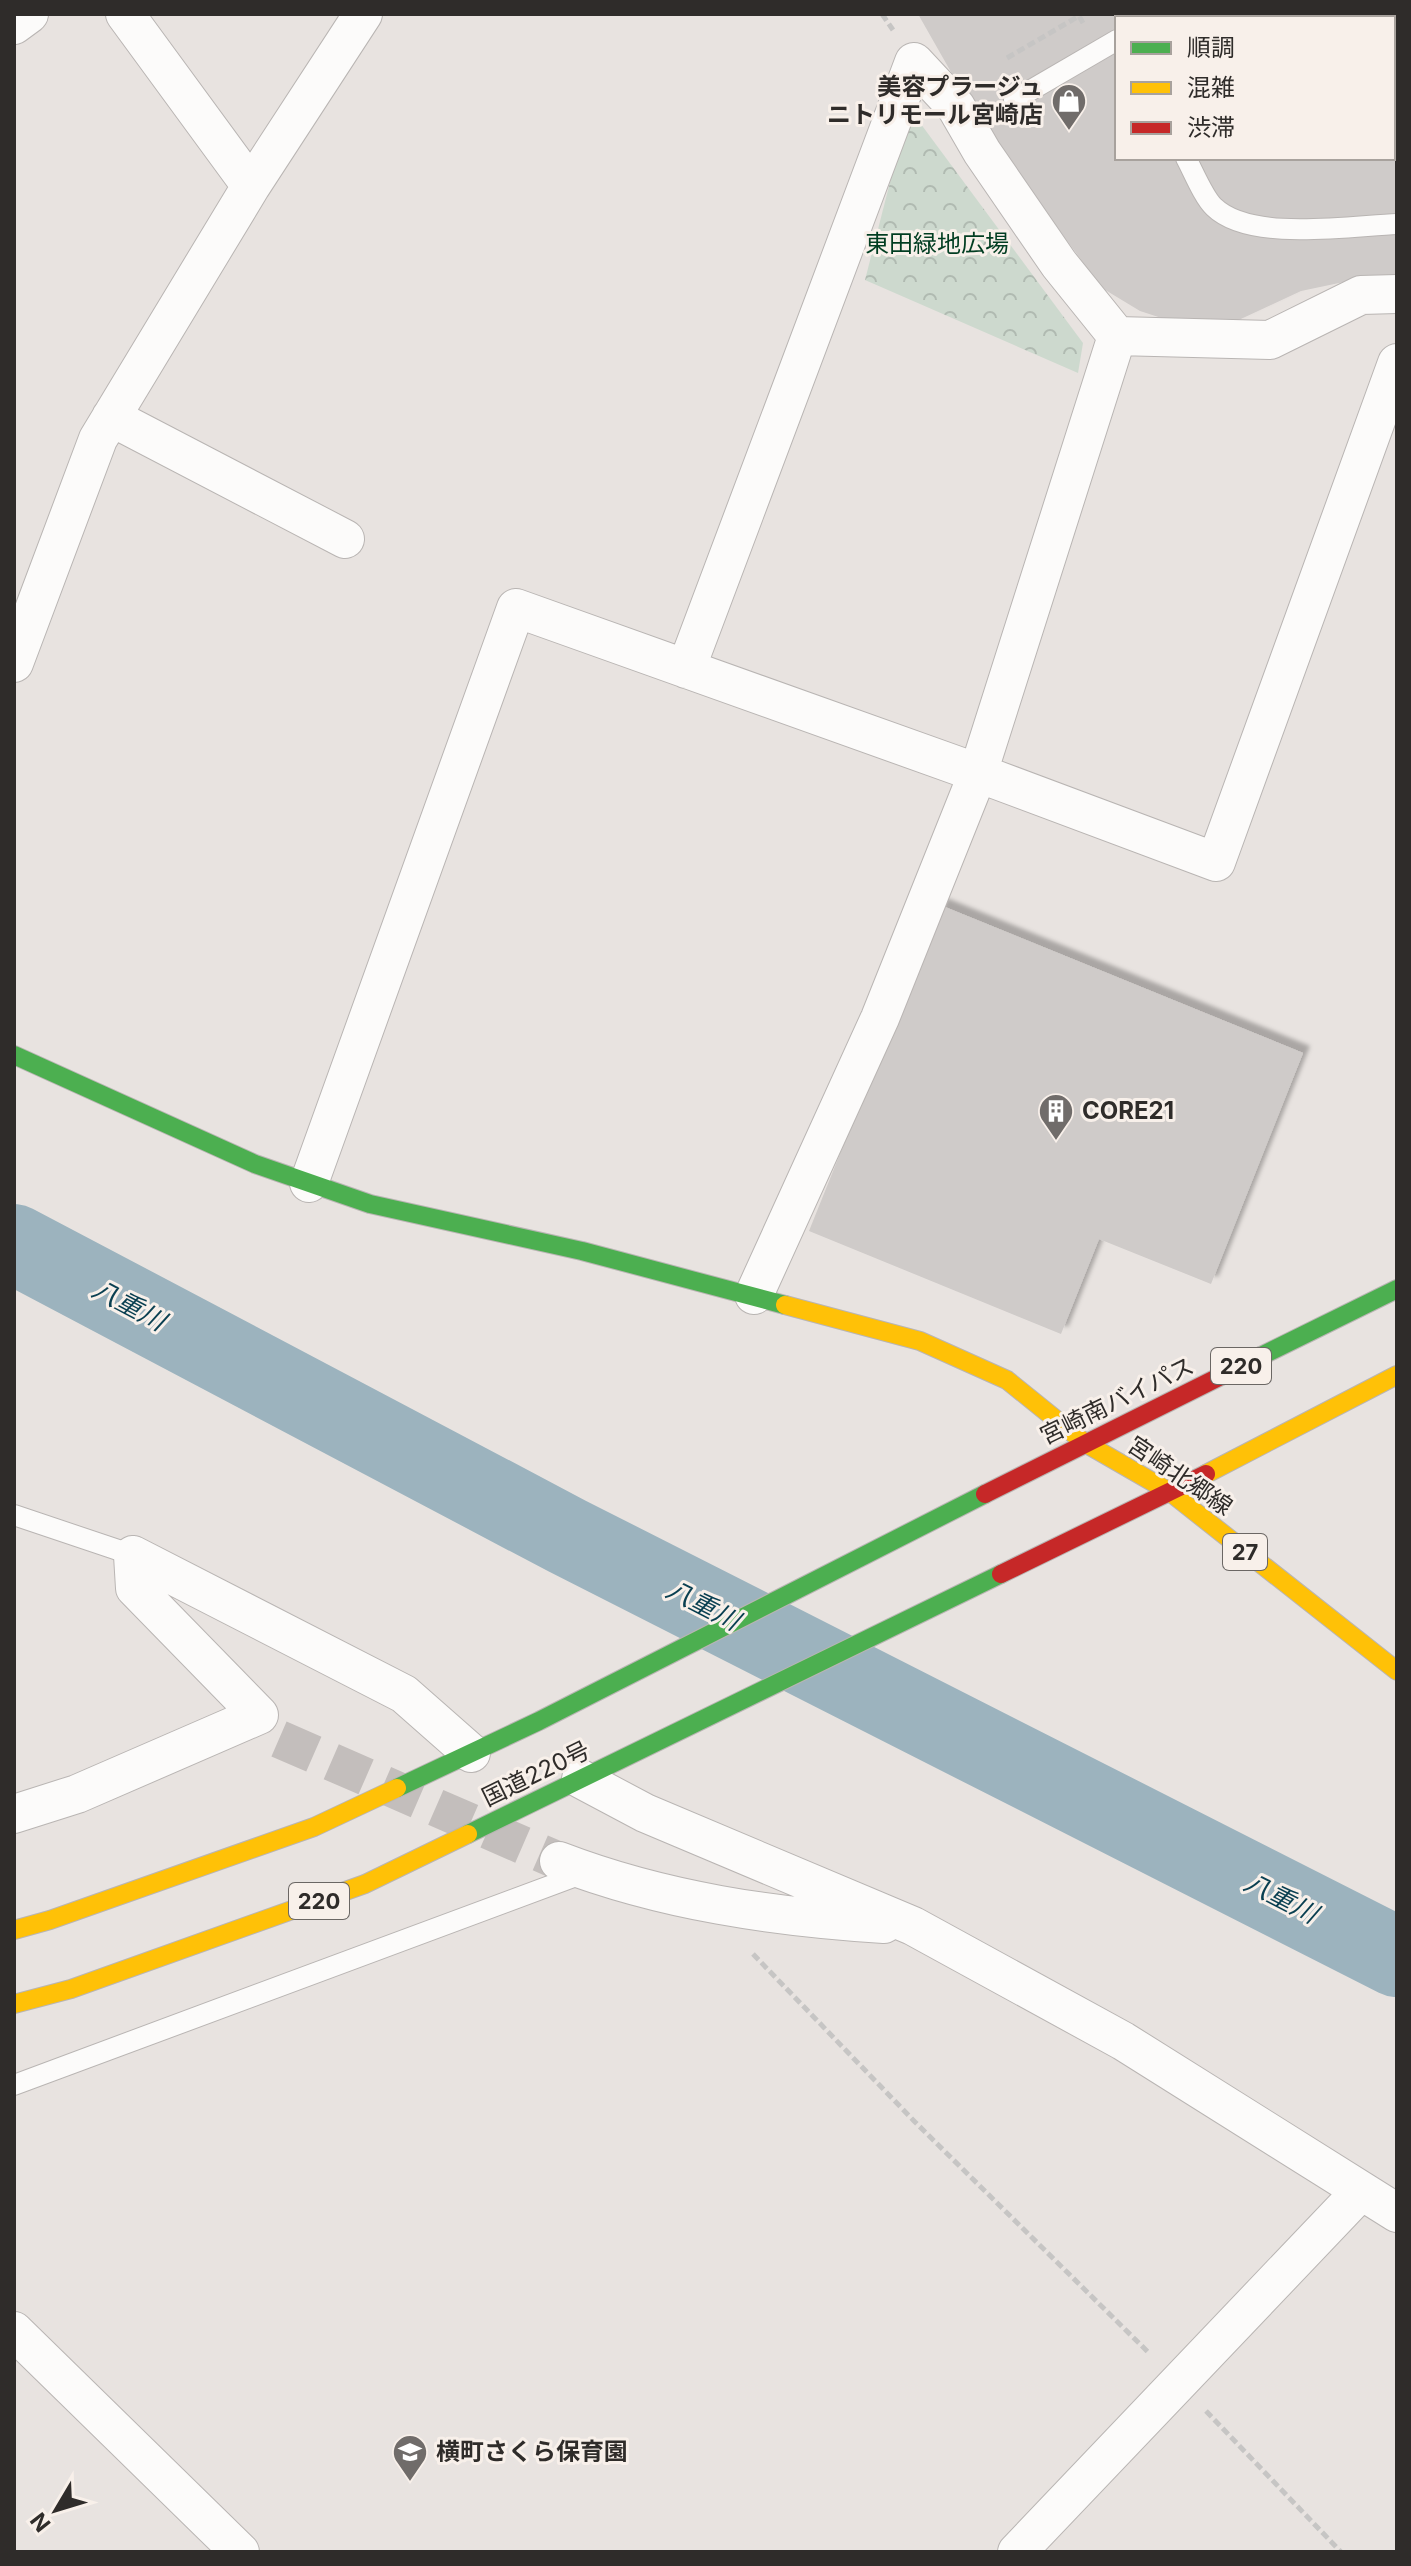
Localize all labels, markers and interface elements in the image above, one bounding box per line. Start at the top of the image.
legend [1115,16,1395,160]
text: 順調 [1187,33,1235,62]
place label: 美容プラージュ ニトリモール宮崎店 [827,72,1043,129]
text: 混雑 [1187,73,1235,102]
shop icon: 美容プラージュ ニトリモール宮崎店 [1050,82,1088,132]
text: 渋滞 [1187,113,1235,142]
park label: 東田緑地広場 [865,229,1009,258]
building icon: CORE21 [1037,1092,1075,1142]
place label: CORE21 [1082,1096,1174,1125]
water label: 八重川 [88,1273,174,1338]
road number: 220 [1211,1348,1271,1384]
street label: 宮崎南バイパス [1035,1351,1198,1450]
street label: 宮崎北郷線 [1122,1430,1238,1521]
road number: 27 [1223,1534,1267,1570]
water label: 八重川 [661,1573,748,1637]
street label: 国道220号 [477,1735,594,1812]
water label: 八重川 [1239,1866,1326,1930]
road number: 220 [289,1883,349,1919]
school or university icon: 横町さくら保育園 [391,2433,429,2483]
place label: 横町さくら保育園 [436,2437,628,2466]
north arrow [16,2470,96,2550]
text: N [25,2508,56,2537]

